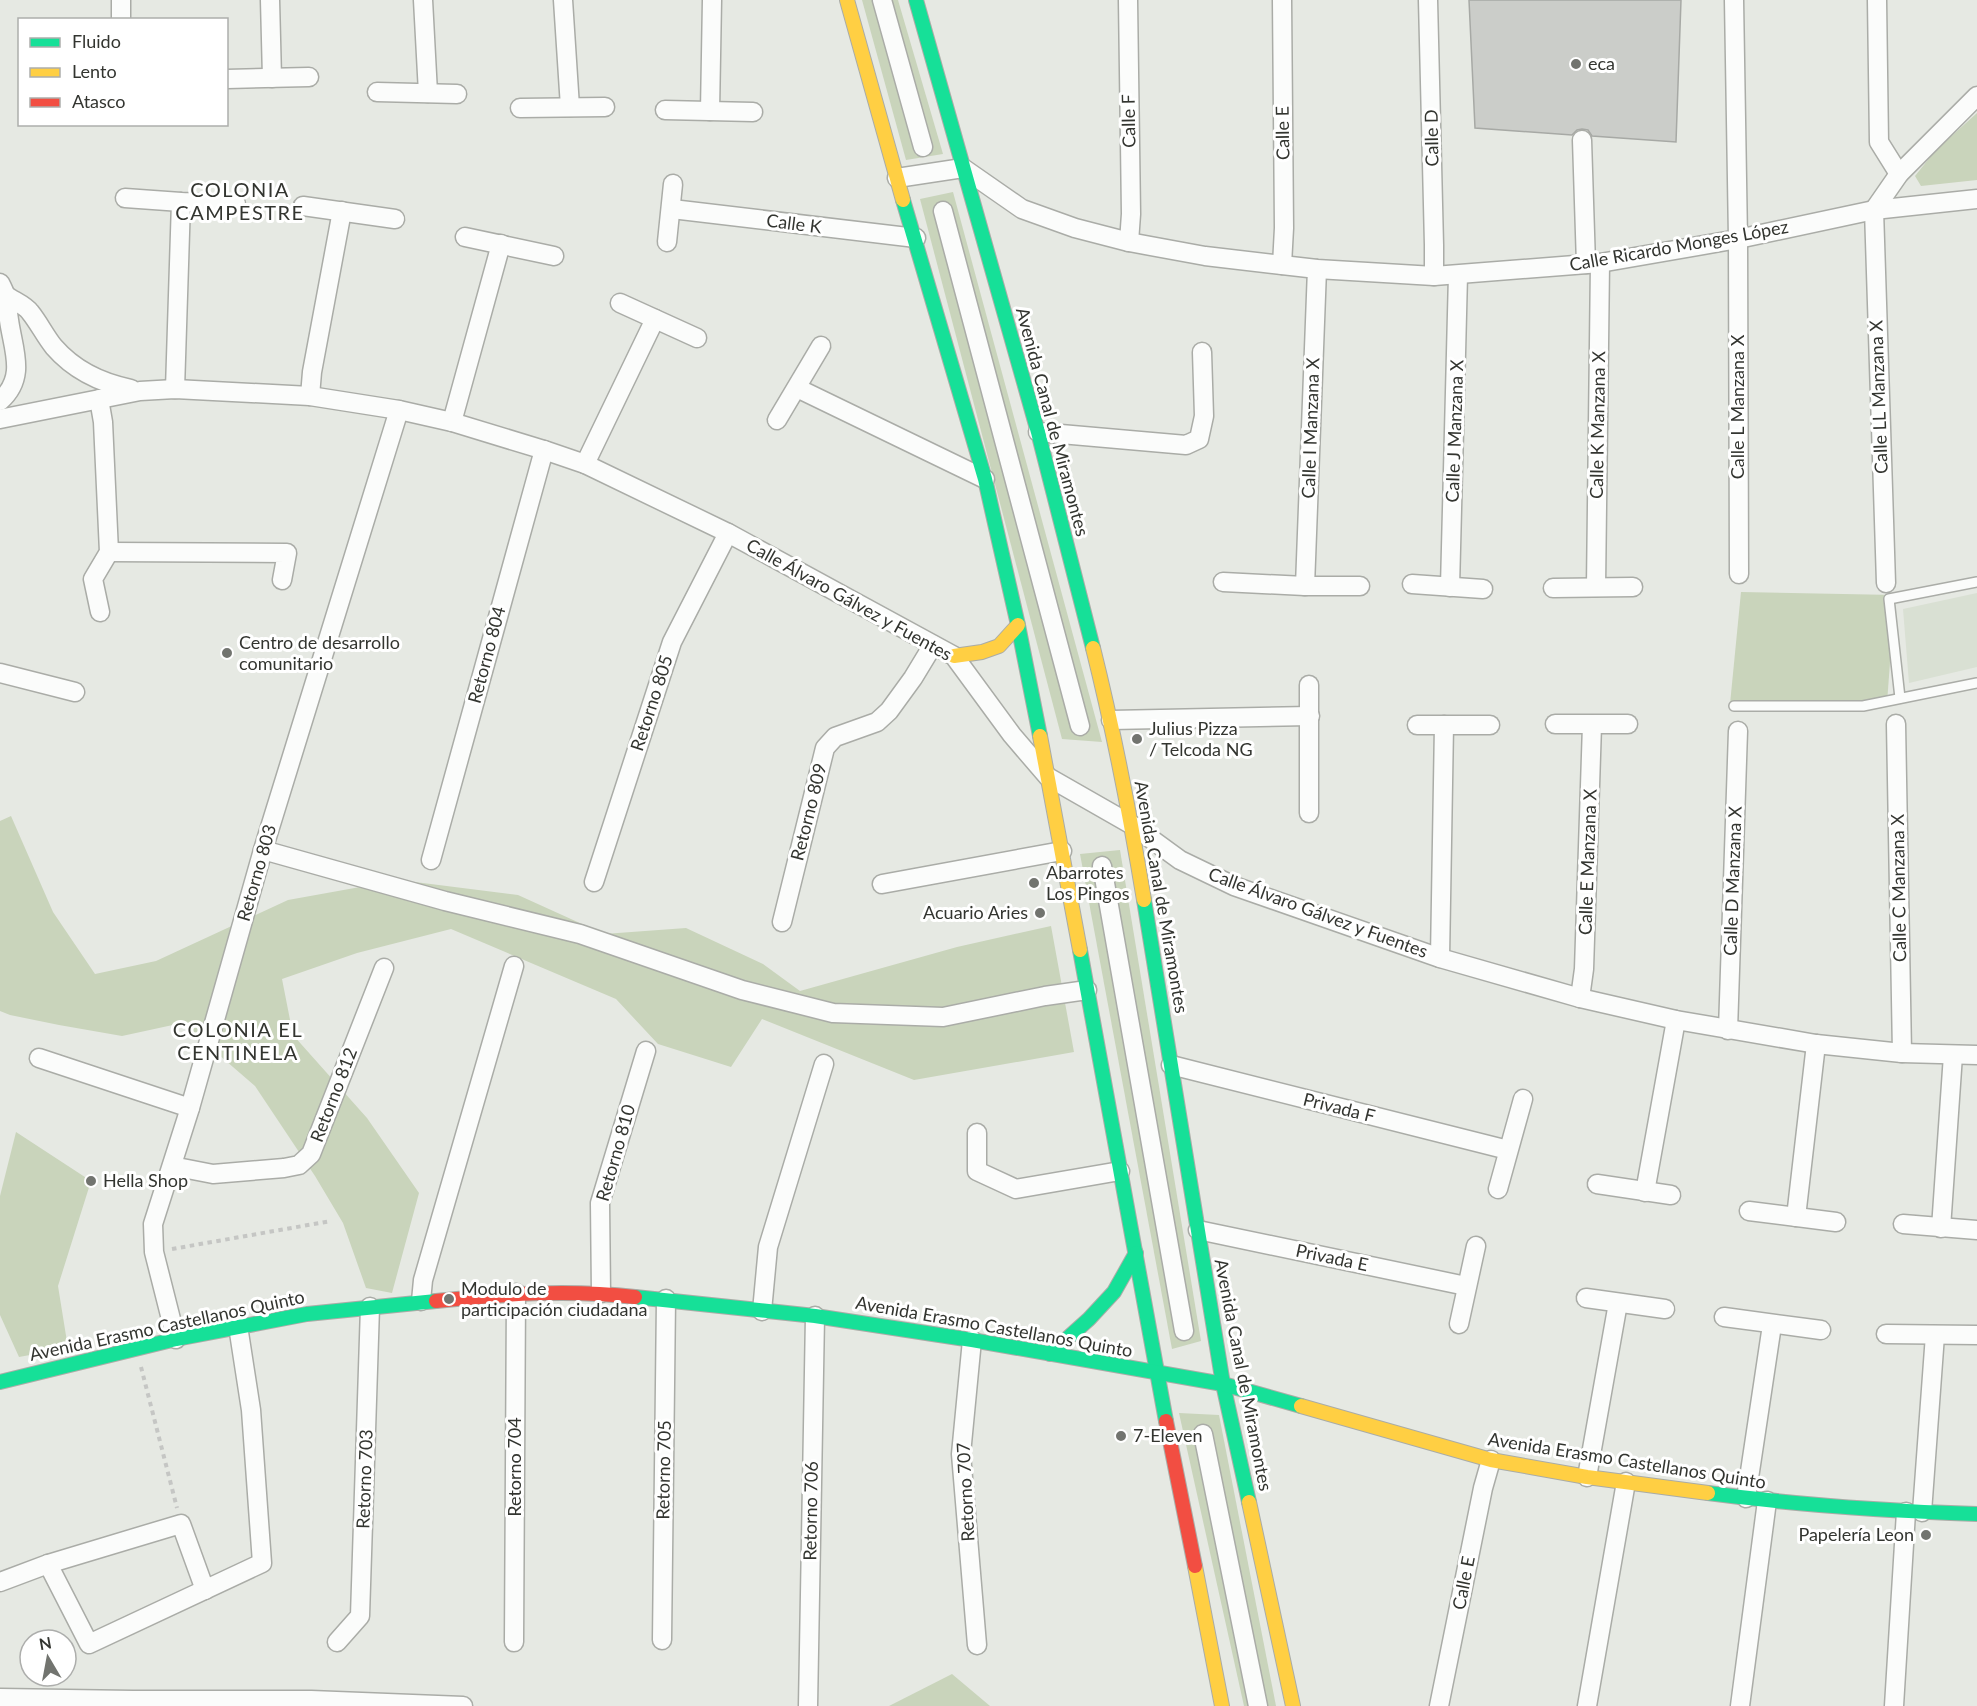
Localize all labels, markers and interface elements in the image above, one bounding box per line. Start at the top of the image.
legend [18,18,228,126]
text: Fluido [72,30,121,52]
place label: eca [1588,52,1615,74]
marker: eca [1569,57,1583,71]
text: Lento [72,60,117,82]
text: Atasco [72,90,125,112]
street label: Calle F [1117,94,1139,148]
street label: Calle E [1271,106,1293,160]
street label: Calle D [1420,109,1442,167]
district label: COLONIA CAMPESTRE [175,177,305,224]
street label: Calle K [765,209,823,237]
street label: Calle Ricardo Monges López [1568,215,1790,275]
street label: Avenida Canal de Miramontes [1012,305,1094,539]
street label: Calle LL Manzana X [1864,319,1892,474]
street label: Calle L Manzana X [1726,334,1748,479]
street label: Calle K Manzana X [1585,351,1609,499]
street label: Calle I Manzana X [1297,357,1323,499]
street label: Calle J Manzana X [1441,359,1468,503]
street label: Calle Álvaro Gálvez y Fuentes [743,533,956,665]
street label: Retorno 804 [463,604,510,706]
place label: Centro de desarrollo comunitario [239,631,400,674]
marker: Centro de desarrollo comunitario [220,646,234,660]
street label: Retorno 805 [625,652,677,753]
place label: Julius Pizza / Telcoda NG [1149,717,1253,760]
marker: Julius Pizza / Telcoda NG [1130,732,1144,746]
street label: Retorno 809 [785,761,831,863]
street label: Avenida Canal de Miramontes [1131,779,1193,1015]
street label: Calle E Manzana X [1573,788,1601,935]
street label: Calle D Manzana X [1718,805,1746,956]
street label: Calle C Manzana X [1886,814,1910,962]
street label: Retorno 803 [232,822,280,924]
place label: Abarrotes Los Pingos [1046,861,1130,904]
street label: Calle Álvaro Gálvez y Fuentes [1206,862,1431,962]
marker: Abarrotes Los Pingos [1027,876,1041,890]
place label: Acuario Aries [923,901,1028,923]
marker: Acuario Aries [1033,906,1047,920]
district label: COLONIA EL CENTINELA [173,1017,303,1064]
street label: Retorno 812 [305,1044,361,1145]
street label: Privada F [1301,1087,1378,1127]
street label: Retorno 810 [591,1102,639,1204]
place label: Hella Shop [103,1169,188,1191]
marker: Hella Shop [84,1174,98,1188]
street label: Privada E [1294,1239,1370,1275]
street label: Avenida Canal de Miramontes [1211,1257,1277,1493]
place label: Modulo de participación ciudadana [461,1277,647,1320]
street label: Avenida Erasmo Castellanos Quinto [27,1285,306,1365]
street label: Avenida Erasmo Castellanos Quinto [854,1291,1134,1361]
marker: Modulo de participación ciudadana [442,1292,456,1306]
street label: Retorno 704 [503,1417,525,1517]
street label: Retorno 705 [651,1420,675,1520]
place label: 7-Eleven [1133,1424,1203,1446]
street label: Avenida Erasmo Castellanos Quinto [1487,1427,1768,1493]
street label: Retorno 703 [351,1429,377,1529]
marker: 7-Eleven [1114,1429,1128,1443]
street label: Retorno 707 [951,1442,979,1542]
street label: Retorno 706 [798,1461,822,1561]
place label: Papelería Leon [1798,1523,1914,1545]
marker: Papelería Leon [1919,1528,1933,1542]
street label: Calle E [1447,1554,1479,1611]
north arrow [18,1628,78,1688]
text: N [38,1632,53,1653]

